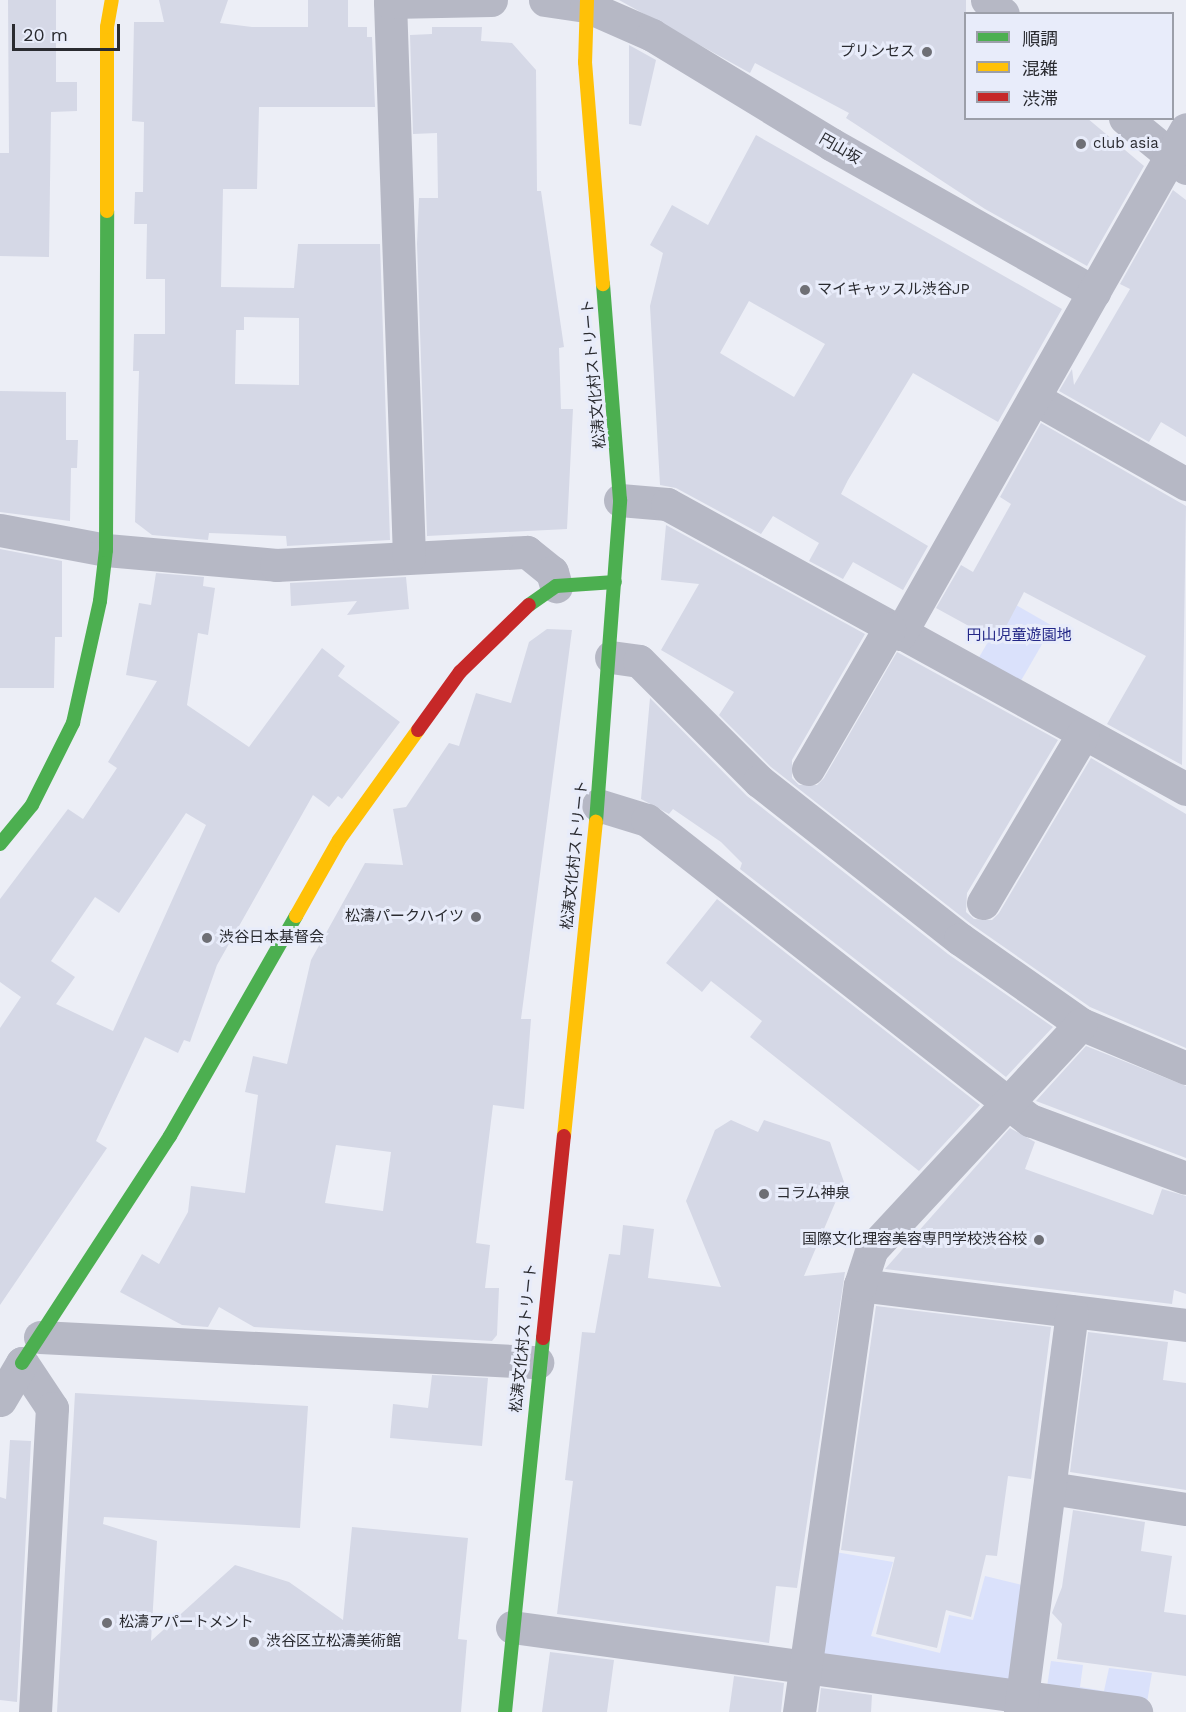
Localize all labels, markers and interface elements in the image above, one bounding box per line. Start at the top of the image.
scale bar [15,12,123,50]
legend [964,12,1174,120]
text: 20 m [23,24,68,45]
text: 順調 [1022,28,1058,49]
place label: プリンセス [840,43,915,61]
marker: プリンセス [920,45,934,59]
text: 混雑 [1022,58,1058,79]
text: 渋滞 [1022,88,1058,109]
street label: 円山坂 [816,130,864,168]
place label: club asia [1093,135,1159,153]
marker: club asia [1074,137,1088,151]
place label: マイキャッスル渋谷JP [817,281,970,299]
marker: マイキャッスル渋谷JP [798,283,812,297]
street label: 松涛文化村ストリート [578,299,610,449]
park label: 円山児童遊園地 [967,627,1071,645]
street label: 松涛文化村ストリート [558,779,592,931]
place label: 松濤パークハイツ [344,908,464,926]
marker: 松濤パークハイツ [469,910,483,924]
place label: 渋谷日本基督会 [219,929,324,947]
marker: 渋谷日本基督会 [200,931,214,945]
place label: コラム神泉 [776,1185,851,1203]
marker: コラム神泉 [757,1187,771,1201]
place label: 国際文化理容美容専門学校渋谷校 [802,1231,1027,1249]
marker: 国際文化理容美容専門学校渋谷校 [1032,1233,1046,1247]
street label: 松涛文化村ストリート [507,1262,541,1414]
place label: 松濤アパートメント [119,1614,254,1632]
marker: 松濤アパートメント [100,1616,114,1630]
place label: 渋谷区立松濤美術館 [266,1633,401,1651]
marker: 渋谷区立松濤美術館 [247,1635,261,1649]

